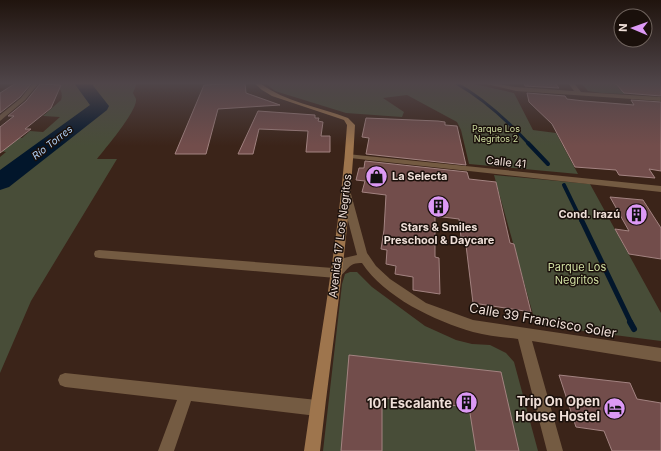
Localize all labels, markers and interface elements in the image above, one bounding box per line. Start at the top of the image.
north arrow [613,8,653,48]
text: N [616,23,630,32]
water label: Río Torres [29,123,75,161]
park label: Parque Los Negritos 2 [472,123,520,144]
street label: Calle 41 [485,153,527,171]
shop icon: La Selecta [364,163,390,189]
place label: La Selecta [392,169,447,183]
street label: Avenida 17 Los Negritos [325,173,355,298]
building icon: Stars & Smiles Preschool & Daycare [426,194,452,220]
building icon: Cond. Irazú [623,201,649,227]
place label: Cond. Irazú [558,207,620,221]
place label: Stars & Smiles Preschool & Daycare [384,220,495,247]
park label: Parque Los Negritos [548,260,606,287]
street label: Calle 39 Francisco Soler [468,299,618,341]
building icon: 101 Escalante [454,390,480,416]
place label: Trip On Open House Hostel [515,393,600,424]
place label: 101 Escalante [367,395,452,411]
hotel icon: Trip On Open House Hostel [602,395,628,421]

